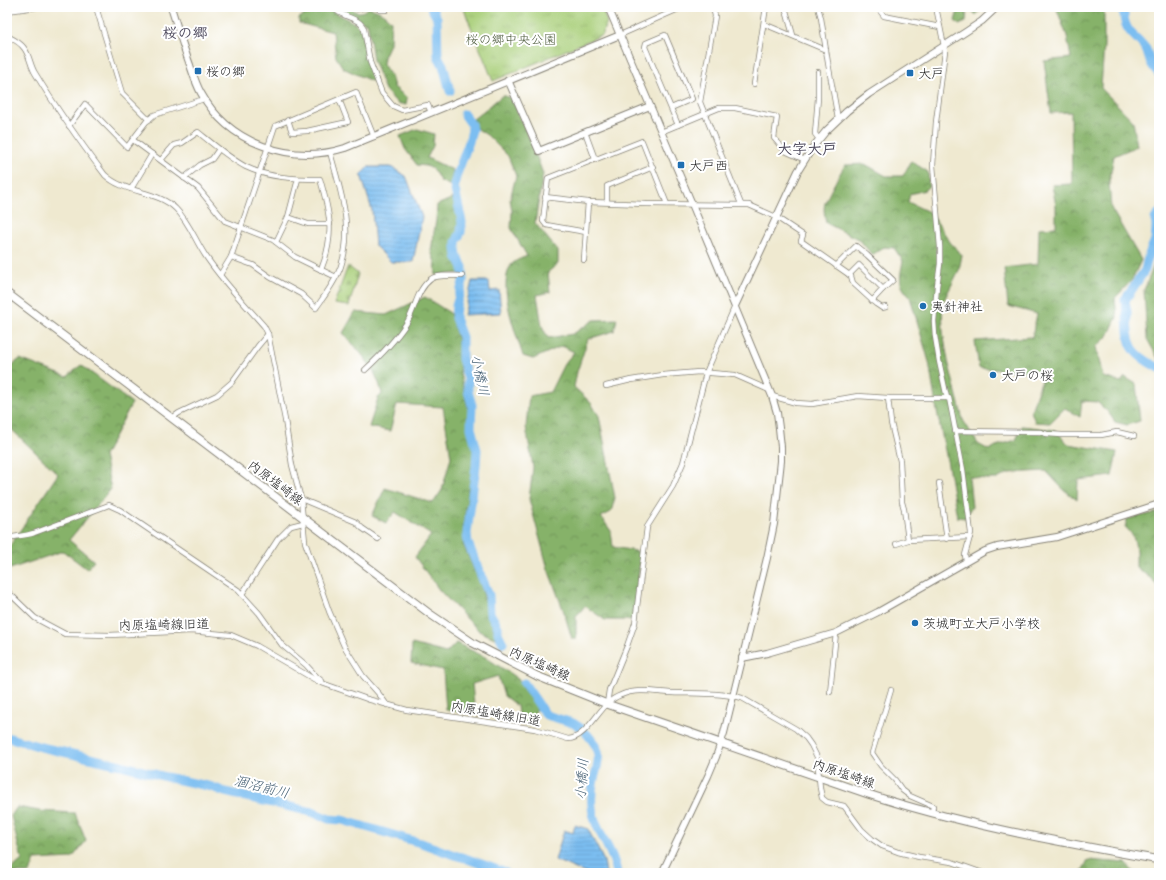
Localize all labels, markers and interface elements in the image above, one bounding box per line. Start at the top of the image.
district label: 桜の郷 [162,22,208,43]
park label: 桜の郷中央公園 [465,30,557,48]
place label: 桜の郷 [206,62,245,80]
place label: 大戸 [918,64,944,82]
marker: 桜の郷 [193,66,203,76]
marker: 大戸 [905,68,915,78]
district label: 大字大戸 [777,138,837,159]
place label: 大戸西 [689,156,728,174]
marker: 大戸西 [676,160,686,170]
place label: 夷針神社 [931,297,983,315]
marker: 夷針神社 [918,301,928,311]
water label: 小橋川 [468,353,494,397]
place label: 大戸の桜 [1001,366,1053,384]
marker: 大戸の桜 [988,370,998,380]
street label: 内原塩崎線 [245,455,308,509]
street label: 内原塩崎線旧道 [118,614,210,634]
place label: 茨城町立大戸小学校 [923,614,1040,632]
marker: 茨城町立大戸小学校 [910,618,920,628]
street label: 内原塩崎線 [507,642,574,685]
street label: 内原塩崎線旧道 [450,696,542,730]
street label: 内原塩崎線 [810,754,879,792]
water label: 小橋川 [570,757,592,801]
water label: 涸沼前川 [233,770,291,802]

